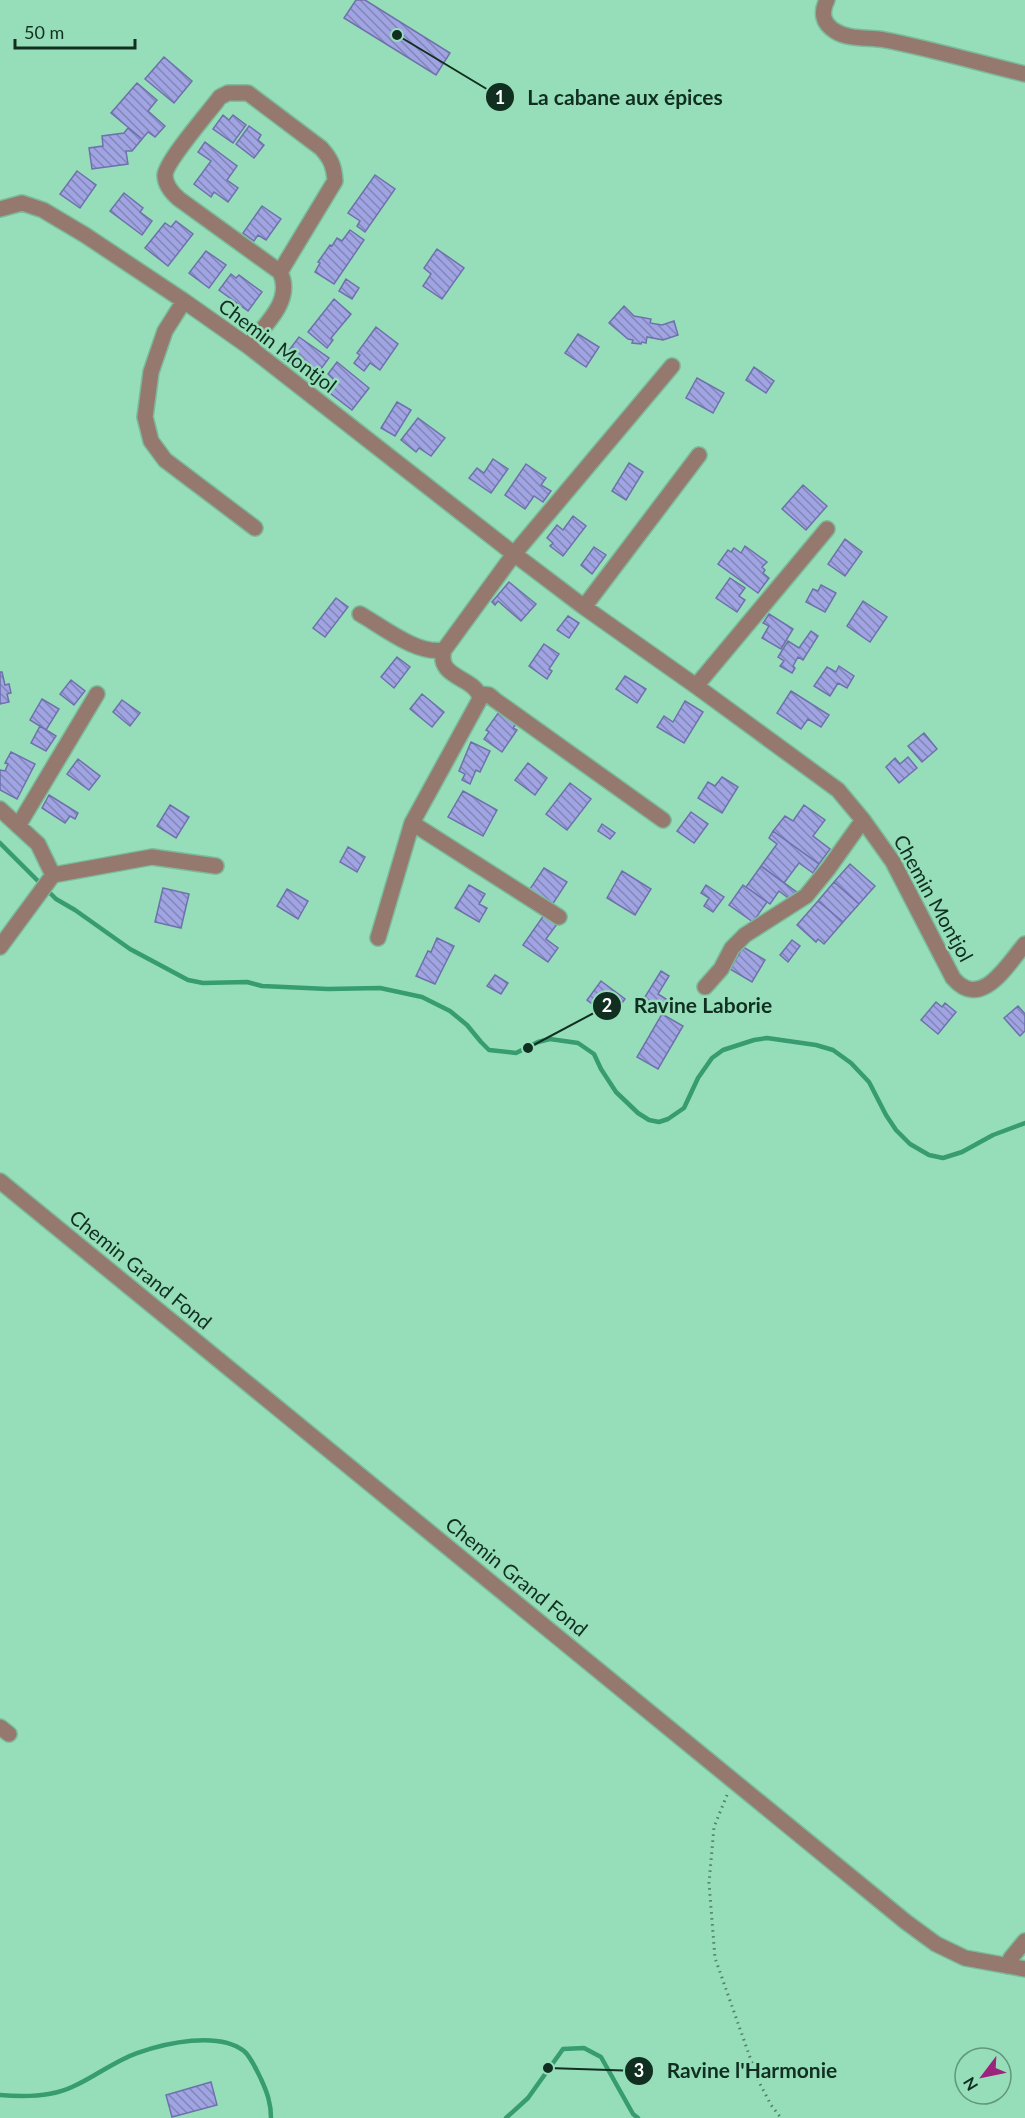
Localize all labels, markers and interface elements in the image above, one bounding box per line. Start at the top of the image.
scale bar [15,12,135,50]
text: 50 m [24,21,64,43]
callout: La cabane aux épices [485,78,735,117]
text: La cabane aux épices [527,84,723,109]
text: 1 [495,86,505,108]
street label: Chemin Montjol [214,293,342,397]
street label: Chemin Montjol [889,830,979,966]
callout: Ravine Laborie [592,987,784,1026]
text: Ravine Laborie [634,992,772,1017]
text: 2 [602,994,612,1016]
street label: Chemin Grand Fond [65,1204,217,1334]
street label: Chemin Grand Fond [441,1511,593,1641]
north arrow [953,2046,1013,2106]
callout: Ravine l'Harmonie [624,2051,849,2090]
text: Ravine l'Harmonie [667,2057,837,2082]
text: 3 [634,2059,644,2081]
text: N [959,2074,981,2094]

